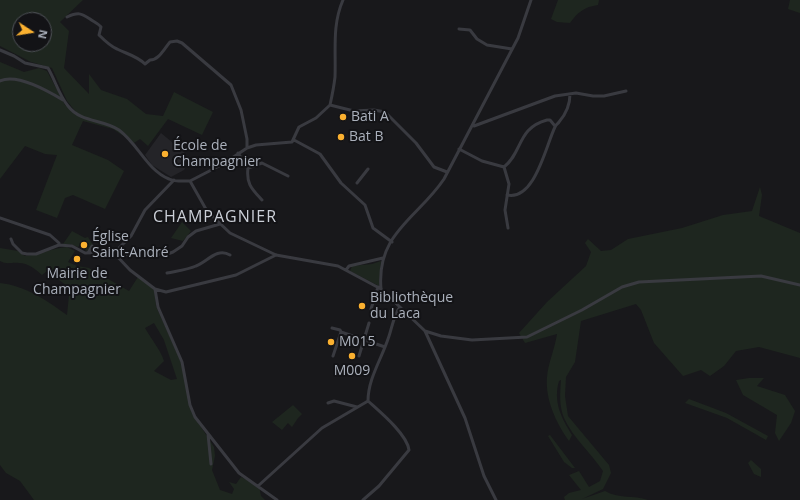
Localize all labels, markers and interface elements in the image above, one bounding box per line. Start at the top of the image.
north arrow [12,12,52,52]
text: N [35,28,52,40]
place label: Bati A [351,109,389,125]
marker: Bati A [338,112,348,122]
place label: Bat B [349,129,383,145]
marker: Bat B [336,132,346,142]
place label: École de Champagnier [173,138,261,170]
marker: École de Champagnier [160,149,170,159]
district label: CHAMPAGNIER [153,207,277,227]
place label: Église Saint-André [92,229,169,262]
marker: Église Saint-André [79,240,89,250]
marker: Mairie de Champagnier [72,254,82,264]
place label: Mairie de Champagnier [33,266,121,298]
place label: Bibliothèque du Laca [370,290,453,322]
marker: Bibliothèque du Laca [357,301,367,311]
place label: M015 [339,334,376,350]
marker: M015 [326,337,336,347]
marker: M009 [347,351,357,361]
place label: M009 [334,363,370,379]

